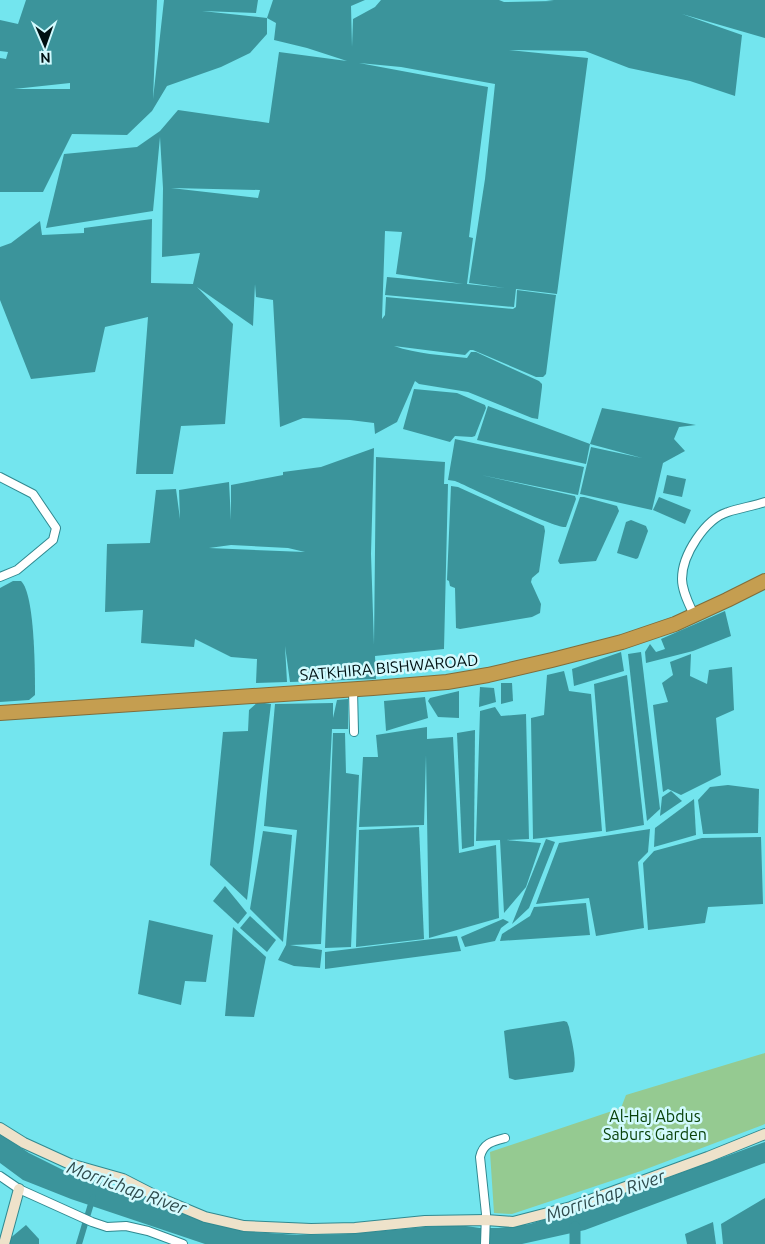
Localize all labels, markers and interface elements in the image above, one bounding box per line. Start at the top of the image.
north arrow [20,20,70,70]
text: N [40,50,51,66]
street label: SATKHIRA BISHWAROAD [299,650,479,684]
park label: Al-Haj Abdus Saburs Garden [603,1107,707,1143]
water label: Morrichap River [65,1156,190,1218]
water label: Morrichap River [543,1165,668,1225]

